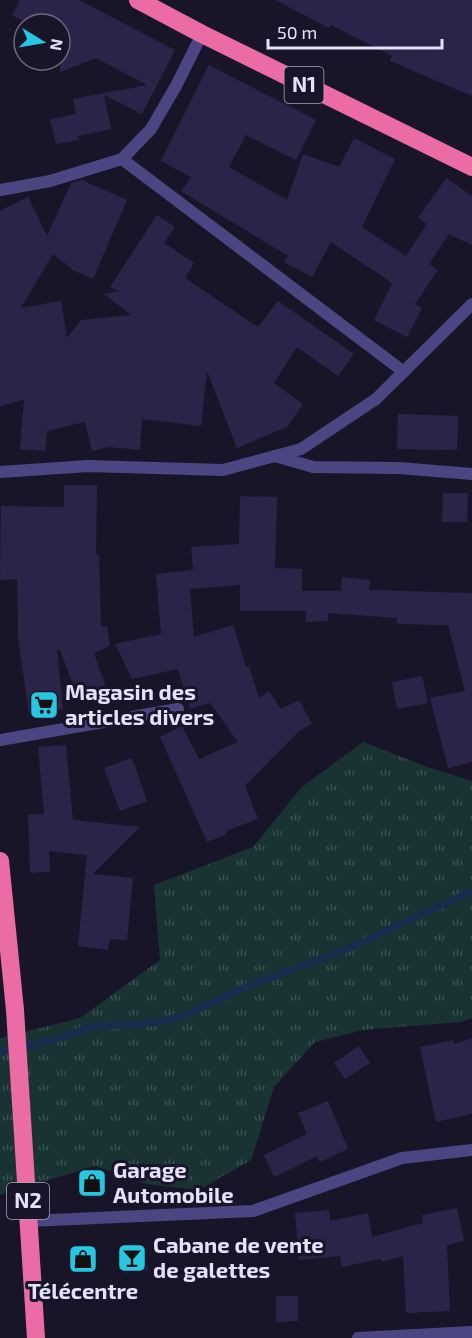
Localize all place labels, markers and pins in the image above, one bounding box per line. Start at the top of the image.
place label: Magasin des articles divers [65,678,214,729]
supermarket icon: Magasin des articles divers [28,689,60,721]
place label: Garage Automobile [113,1156,234,1207]
shop icon: Garage Automobile [76,1167,108,1199]
place label: Cabane de vente de galettes [153,1231,324,1282]
bar icon: Cabane de vente de galettes [116,1242,148,1274]
shop icon: Télécentre [67,1243,99,1275]
place label: Télécentre [28,1277,138,1303]

